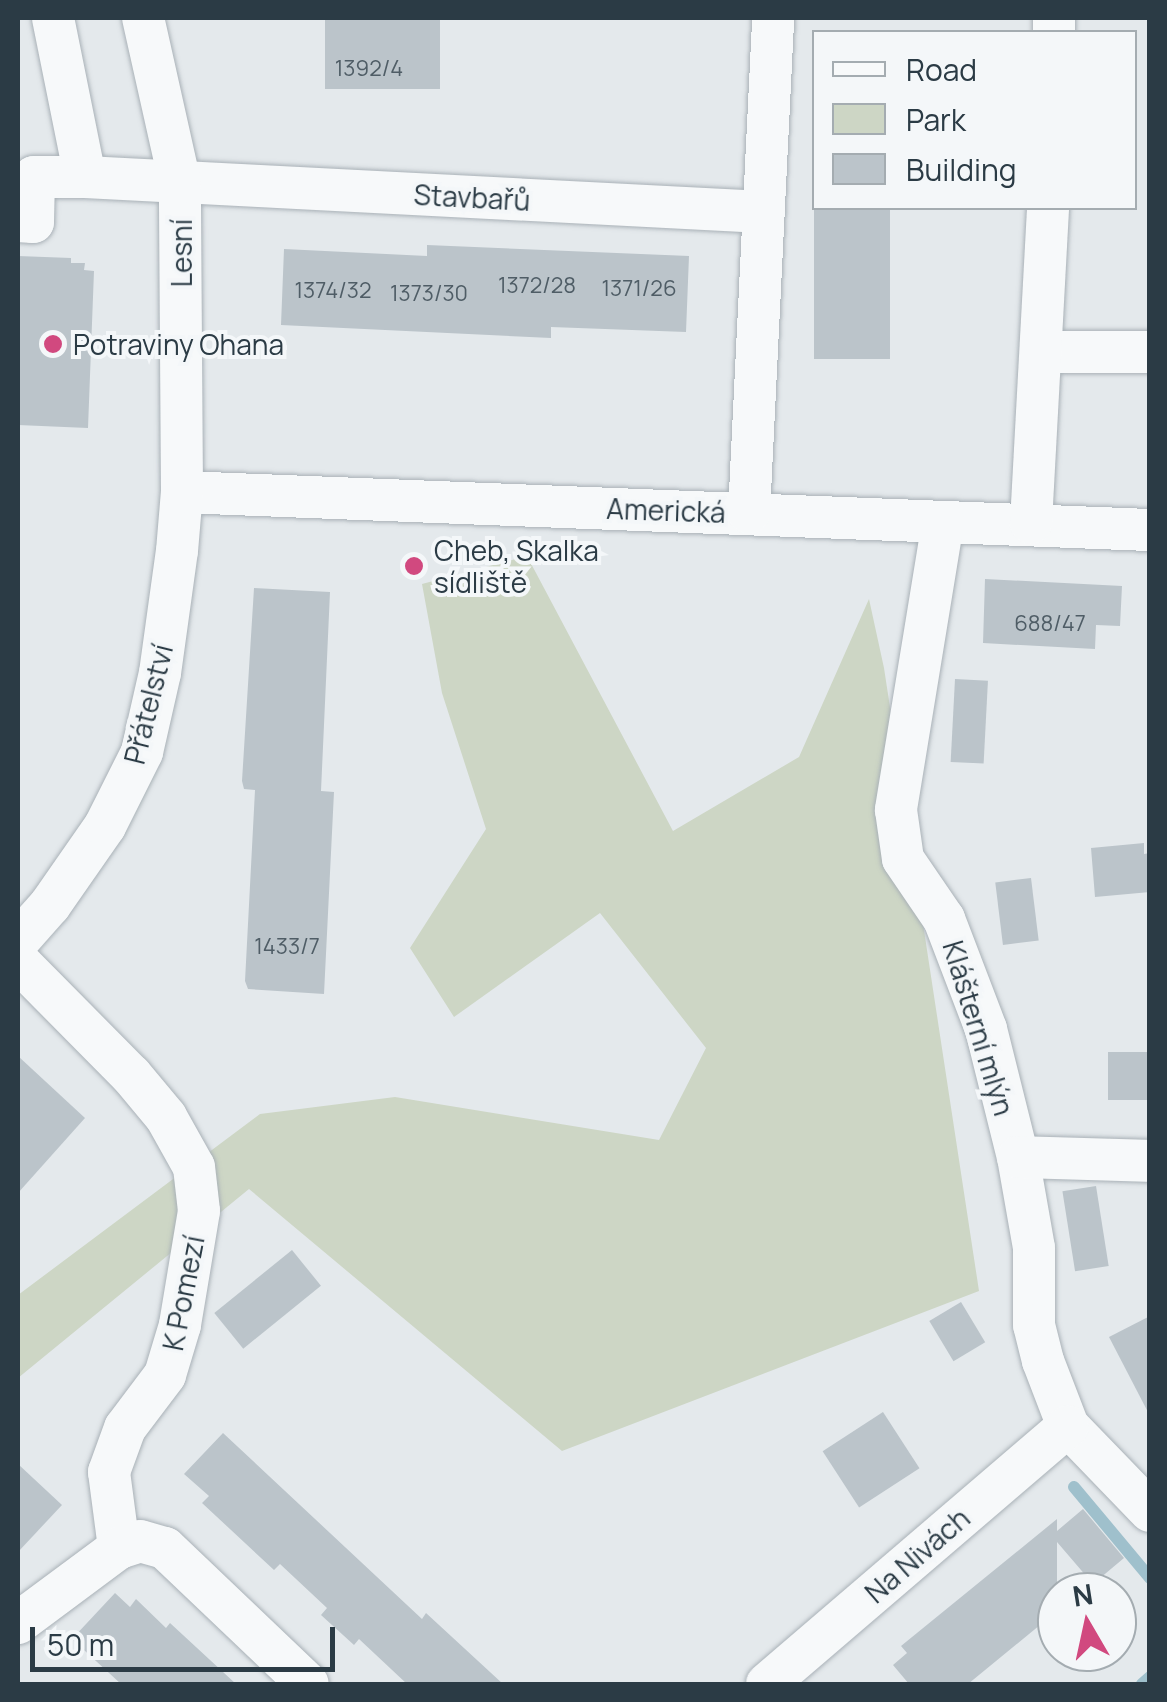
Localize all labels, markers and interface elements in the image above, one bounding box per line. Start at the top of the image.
legend [812,30,1137,210]
text: Road [906,49,977,90]
house number: 1392/4 [335,56,403,82]
text: Park [906,99,966,140]
text: Building [906,149,1017,190]
street label: Stavbařů [413,177,531,217]
street label: Lesní [164,219,198,287]
house number: 1372/28 [498,273,576,299]
house number: 1371/26 [601,276,677,302]
house number: 1374/32 [294,278,372,304]
house number: 1373/30 [390,281,468,307]
place label: Potraviny Ohana [73,327,284,361]
marker: Potraviny Ohana [42,333,64,355]
street label: Americká [606,491,726,529]
place label: Cheb, Skalka sídliště [434,533,599,599]
marker: Cheb, Skalka sídliště [403,555,425,577]
house number: 688/47 [1014,611,1086,637]
street label: Přátelství [117,641,179,767]
house number: 1433/7 [254,934,320,960]
street label: Klášterní mlýn [936,937,1022,1119]
street label: K Pomezí [155,1232,211,1354]
street label: Na Nivách [858,1501,976,1609]
north arrow [1037,1572,1137,1672]
text: N [1070,1574,1096,1615]
scale bar [35,1607,340,1669]
text: 50 m [47,1624,114,1665]

